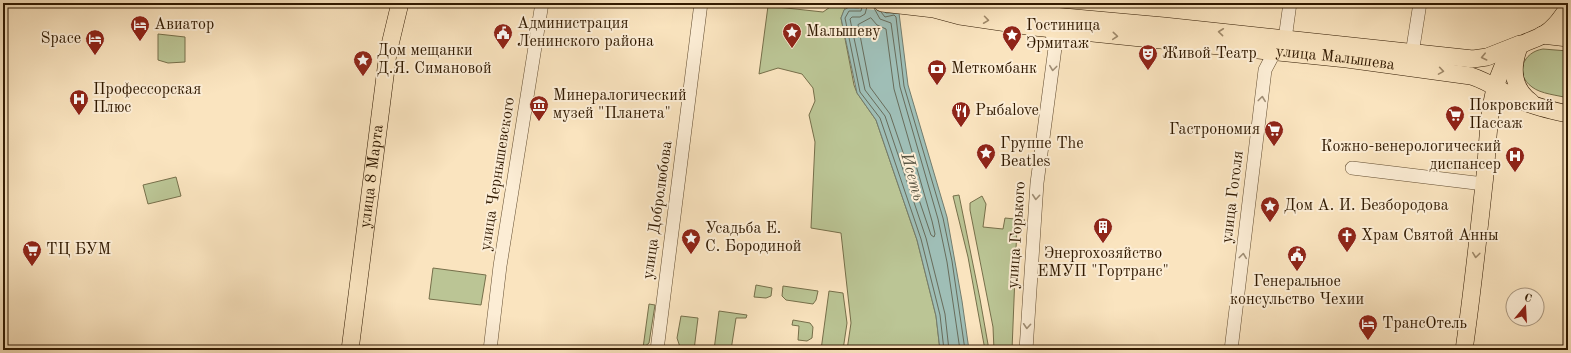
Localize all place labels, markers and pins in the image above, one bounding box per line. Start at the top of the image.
hotel icon: Авиатор [129,14,151,42]
place label: Администрация Ленинского района [517,16,654,50]
place label: Авиатор [154,17,214,33]
place label: Гостиница Эрмитаж [1026,18,1100,52]
place icon: Малышеву [781,21,803,49]
public building icon: Администрация Ленинского района [492,22,514,50]
place label: Малышеву [806,24,881,40]
place icon: Гостиница Эрмитаж [1001,24,1023,52]
hotel icon: Space [84,28,106,56]
place label: Space [41,31,81,47]
place label: Дом мещанки Д.Я. Симановой [377,43,492,77]
theatre icon: Живой Театр [1137,43,1159,71]
place label: Живой Театр [1162,46,1257,62]
place icon: Дом мещанки Д.Я. Симановой [352,49,374,77]
bank icon: Меткомбанк [926,58,948,86]
place label: Меткомбанк [951,61,1037,77]
place label: Профессорская Плюс [93,82,201,116]
hospital icon: Профессорская Плюс [68,88,90,116]
place label: Минералогический музей "Планета" [553,88,687,122]
museum icon: Минералогический музей "Планета" [528,94,550,122]
place label: Покровский Пассаж [1469,98,1554,132]
restaurant icon: Рыбаlove [950,100,972,128]
place label: Рыбаlove [975,103,1039,119]
supermarket icon: Покровский Пассаж [1444,104,1466,132]
supermarket icon: Гастрономия [1263,119,1285,147]
place label: Гастрономия [1169,122,1260,138]
place label: Группе The Beatles [1000,136,1084,170]
place label: Кожно-венерологический диспансер [1321,139,1501,173]
place icon: Группе The Beatles [975,142,997,170]
hospital icon: Кожно-венерологический диспансер [1504,145,1526,173]
place icon: Дом А. И. Безбородова [1259,195,1281,223]
place label: Дом А. И. Безбородова [1284,198,1449,214]
building icon: Энергохозяйство ЕМУП "Гортранс" [1092,216,1114,244]
place label: Усадьба Е. С. Бородиной [705,221,801,255]
church icon: Храм Святой Анны [1336,225,1358,253]
place icon: Усадьба Е. С. Бородиной [680,227,702,255]
place label: Храм Святой Анны [1361,228,1499,244]
supermarket icon: ТЦ БУМ [21,239,43,267]
place label: ТЦ БУМ [46,242,111,258]
public building icon: Генеральное консульство Чехии [1286,244,1308,272]
place label: Энергохозяйство ЕМУП "Гортранс" [1037,246,1169,280]
place label: Генеральное консульство Чехии [1230,274,1364,308]
hotel icon: ТрансОтель [1357,313,1379,341]
place label: ТрансОтель [1382,316,1467,332]

